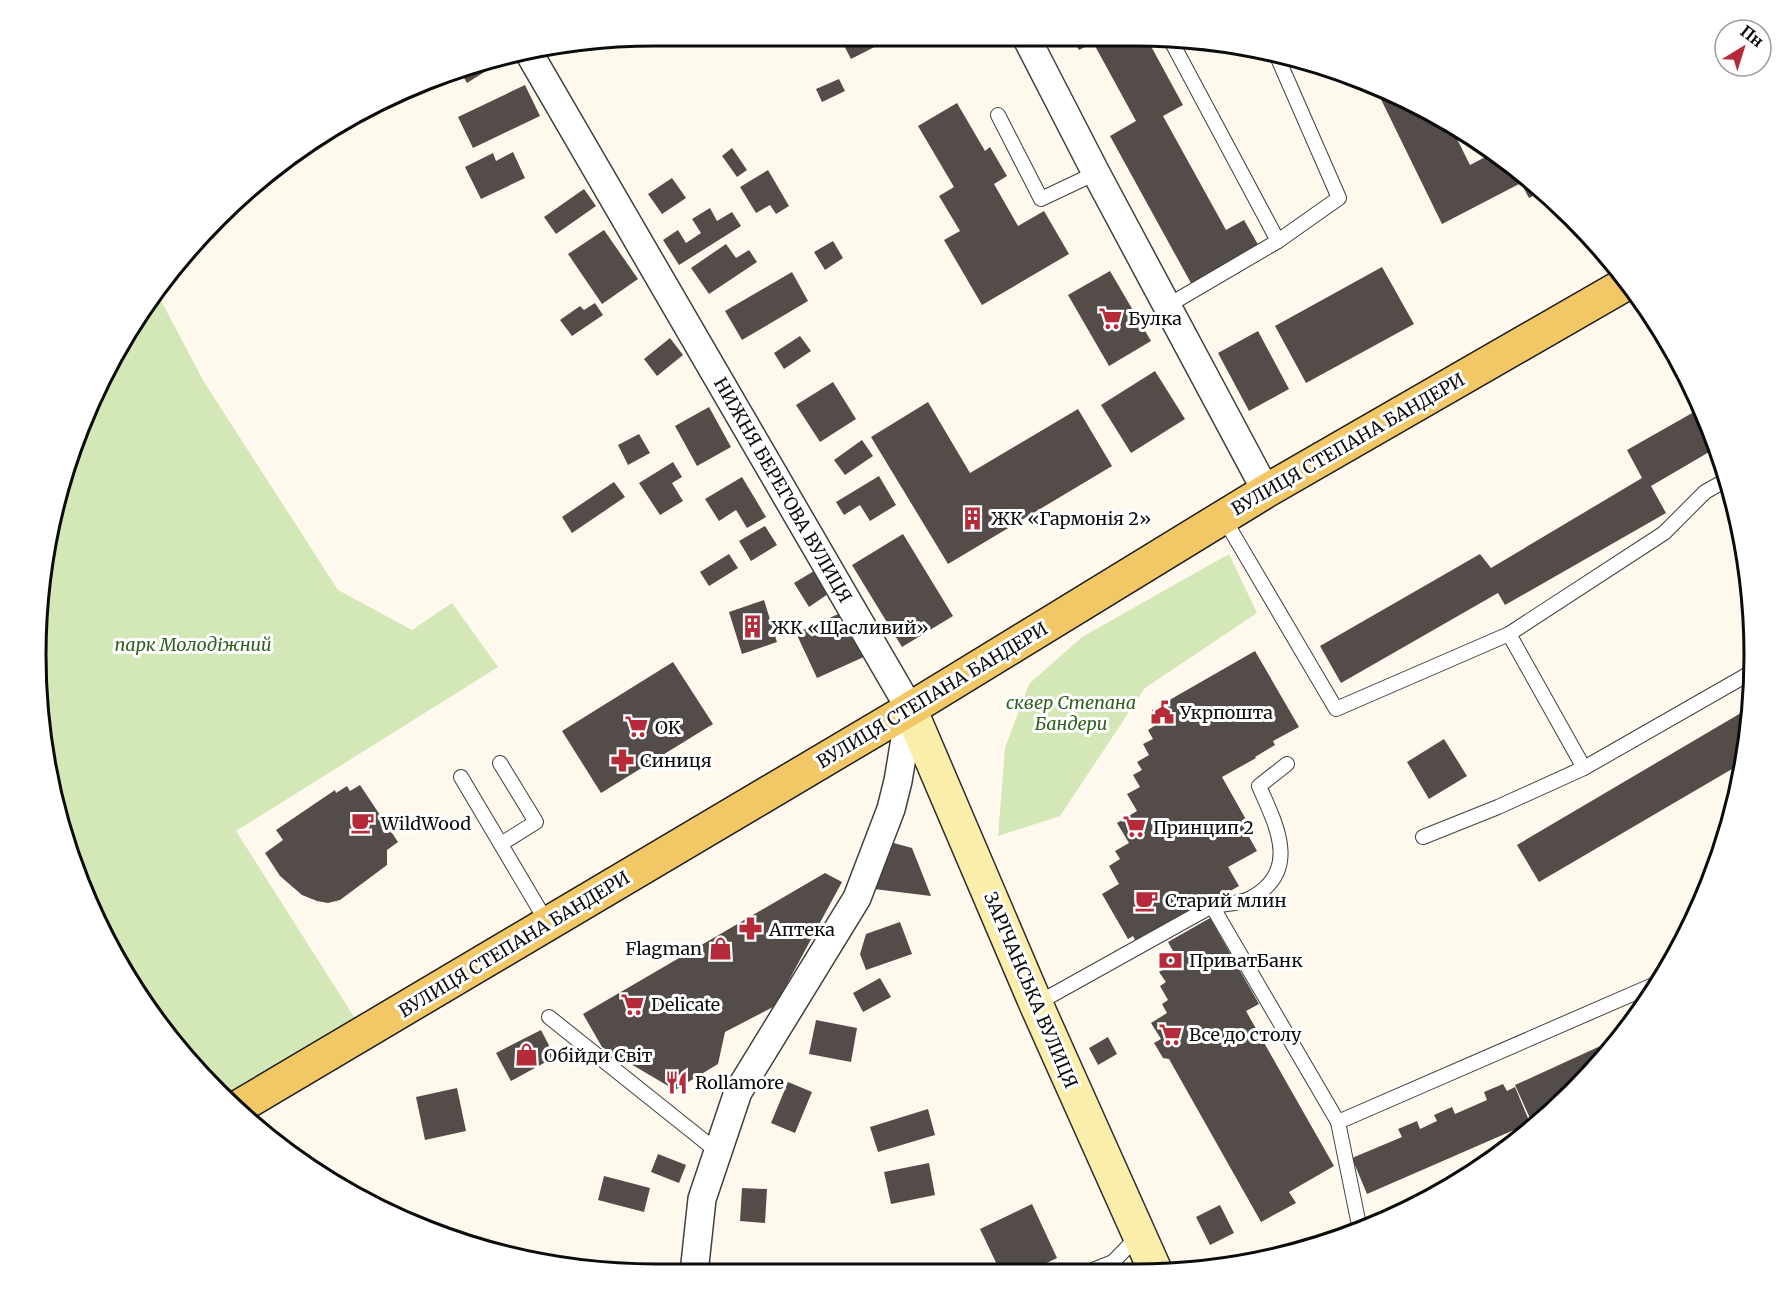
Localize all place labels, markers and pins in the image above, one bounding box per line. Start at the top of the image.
supermarket icon: Булка [1097,305,1123,331]
place label: Булка [1128,307,1182,330]
building icon: ЖК «Гармонія 2» [960,505,986,531]
place label: ЖК «Гармонія 2» [991,507,1151,530]
building icon: ЖК «Щасливий» [740,614,766,640]
place label: ЖК «Щасливий» [771,616,929,639]
public building icon: Укрпошта [1149,699,1175,725]
place label: Укрпошта [1179,701,1273,724]
supermarket icon: OK [624,714,650,740]
place label: OK [655,716,681,739]
pharmacy icon: Синиця [609,747,635,773]
place label: Синиця [640,749,712,772]
cafe icon: WildWood [350,810,376,836]
place label: WildWood [380,812,471,835]
supermarket icon: Принцип 2 [1122,814,1148,840]
place label: Принцип 2 [1153,816,1254,839]
cafe icon: Старий млин [1134,887,1160,913]
place label: Старий млин [1165,889,1287,912]
pharmacy icon: Аптека [738,916,764,942]
place label: Аптека [768,918,835,941]
shop icon: Flagman [707,935,733,961]
place label: Flagman [625,937,702,960]
bank icon: ПриватБанк [1158,947,1184,973]
place label: ПриватБанк [1189,949,1303,972]
supermarket icon: Delicate [620,991,646,1017]
place label: Delicate [651,993,720,1016]
supermarket icon: Все до столу [1158,1021,1184,1047]
place label: Все до столу [1189,1023,1302,1046]
shop icon: Обійди Світ [513,1042,539,1068]
place label: Обійди Світ [544,1044,653,1067]
restaurant icon: Rollamore [664,1069,690,1095]
place label: Rollamore [695,1071,784,1094]

